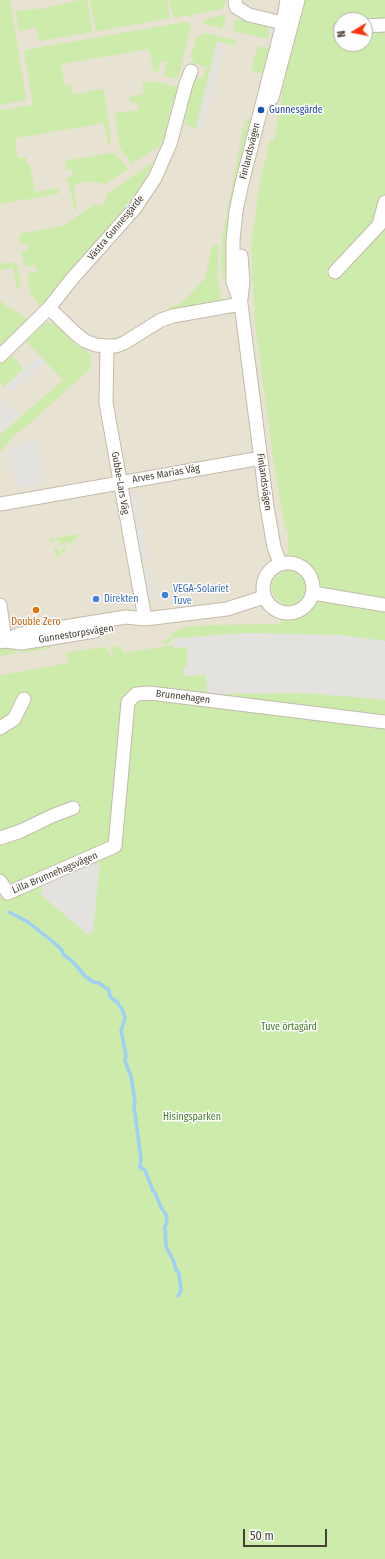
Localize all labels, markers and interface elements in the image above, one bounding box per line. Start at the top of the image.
north arrow [333,12,373,52]
text: N [335,30,349,38]
place label: Gunnesgärde [269,104,323,116]
marker: Gunnesgärde [256,105,266,115]
street label: Finlandsvägen [237,121,263,181]
street label: Västra Gunnesgärde [85,193,147,263]
street label: Gubbe-Lars Väg [109,451,131,515]
street label: Finlandsvägen [254,452,274,512]
street label: Arves Marias Väg [131,462,201,486]
place label: VEGA-Solariet Tuve [173,583,229,606]
marker: VEGA-Solariet Tuve [160,590,170,600]
place label: Direkten [104,593,138,605]
marker: Direkten [91,594,101,604]
marker: Double Zero [31,605,41,615]
place label: Double Zero [11,616,61,628]
street label: Gunnestorpsvägen [38,622,114,646]
street label: Brunnehagen [155,688,211,706]
street label: Lilla Brunnehagsvägen [10,850,100,896]
park label: Tuve örtagård [261,1021,317,1033]
park label: Hisingsparken [163,1111,221,1123]
scale bar [245,1521,329,1547]
text: 50 m [250,1529,274,1543]

